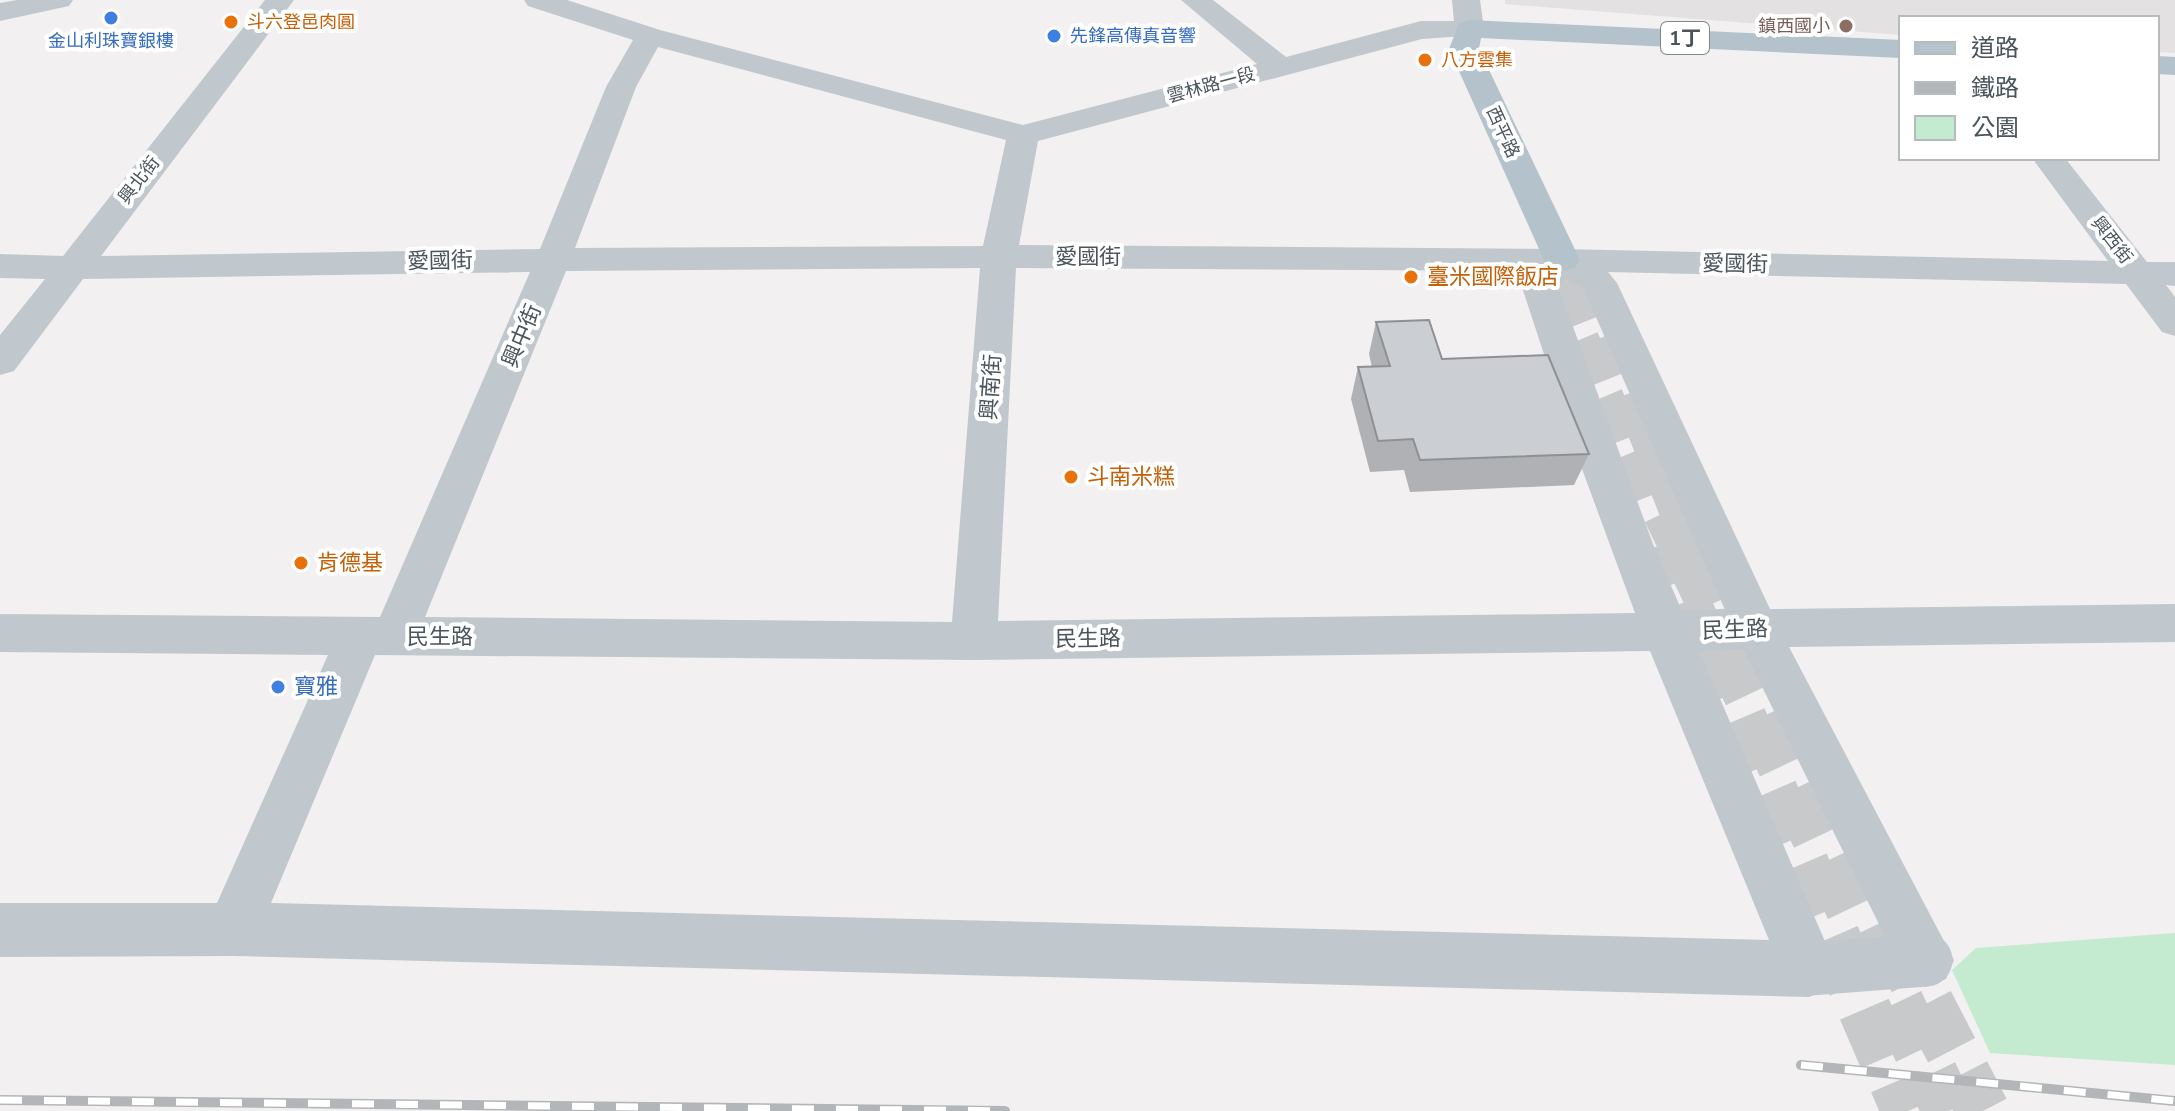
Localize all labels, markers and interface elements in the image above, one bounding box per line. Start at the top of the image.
marker: 金山利珠寶銀樓 [102,9,120,27]
place label: 斗六登邑肉圓 [247,10,355,34]
marker: 斗六登邑肉圓 [222,13,240,31]
place label: 鎮西國小 [1758,14,1830,38]
legend [1899,16,2159,160]
marker: 鎮西國小 [1837,17,1855,35]
road number: 1丁 [1661,22,1709,54]
place label: 先鋒高傳真音響 [1070,24,1196,48]
marker: 先鋒高傳真音響 [1045,27,1063,45]
place label: 金山利珠寶銀樓 [48,29,174,53]
text: 道路 [1971,32,2019,64]
place label: 八方雲集 [1441,48,1513,72]
marker: 八方雲集 [1416,51,1434,69]
street label: 雲林路一段 [1164,62,1258,108]
text: 鐵路 [1971,72,2019,104]
street label: 西平路 [1481,102,1525,162]
text: 公園 [1971,112,2019,144]
street label: 興北街 [113,151,165,209]
street label: 興西街 [2086,211,2138,269]
street label: 愛國街 [1055,242,1121,272]
street label: 愛國街 [407,245,473,277]
street label: 愛國街 [1702,248,1768,280]
place label: 臺米國際飯店 [1427,262,1559,292]
marker: 臺米國際飯店 [1402,268,1420,286]
street label: 興中街 [495,300,549,372]
street label: 興南街 [974,353,1008,421]
place label: 斗南米糕 [1087,462,1175,492]
marker: 斗南米糕 [1062,468,1080,486]
place label: 肯德基 [317,548,383,578]
marker: 肯德基 [292,554,310,572]
street label: 民生路 [1701,614,1769,646]
street label: 民生路 [407,622,473,652]
street label: 民生路 [1055,623,1121,655]
place label: 寶雅 [294,672,338,702]
marker: 寶雅 [269,678,287,696]

